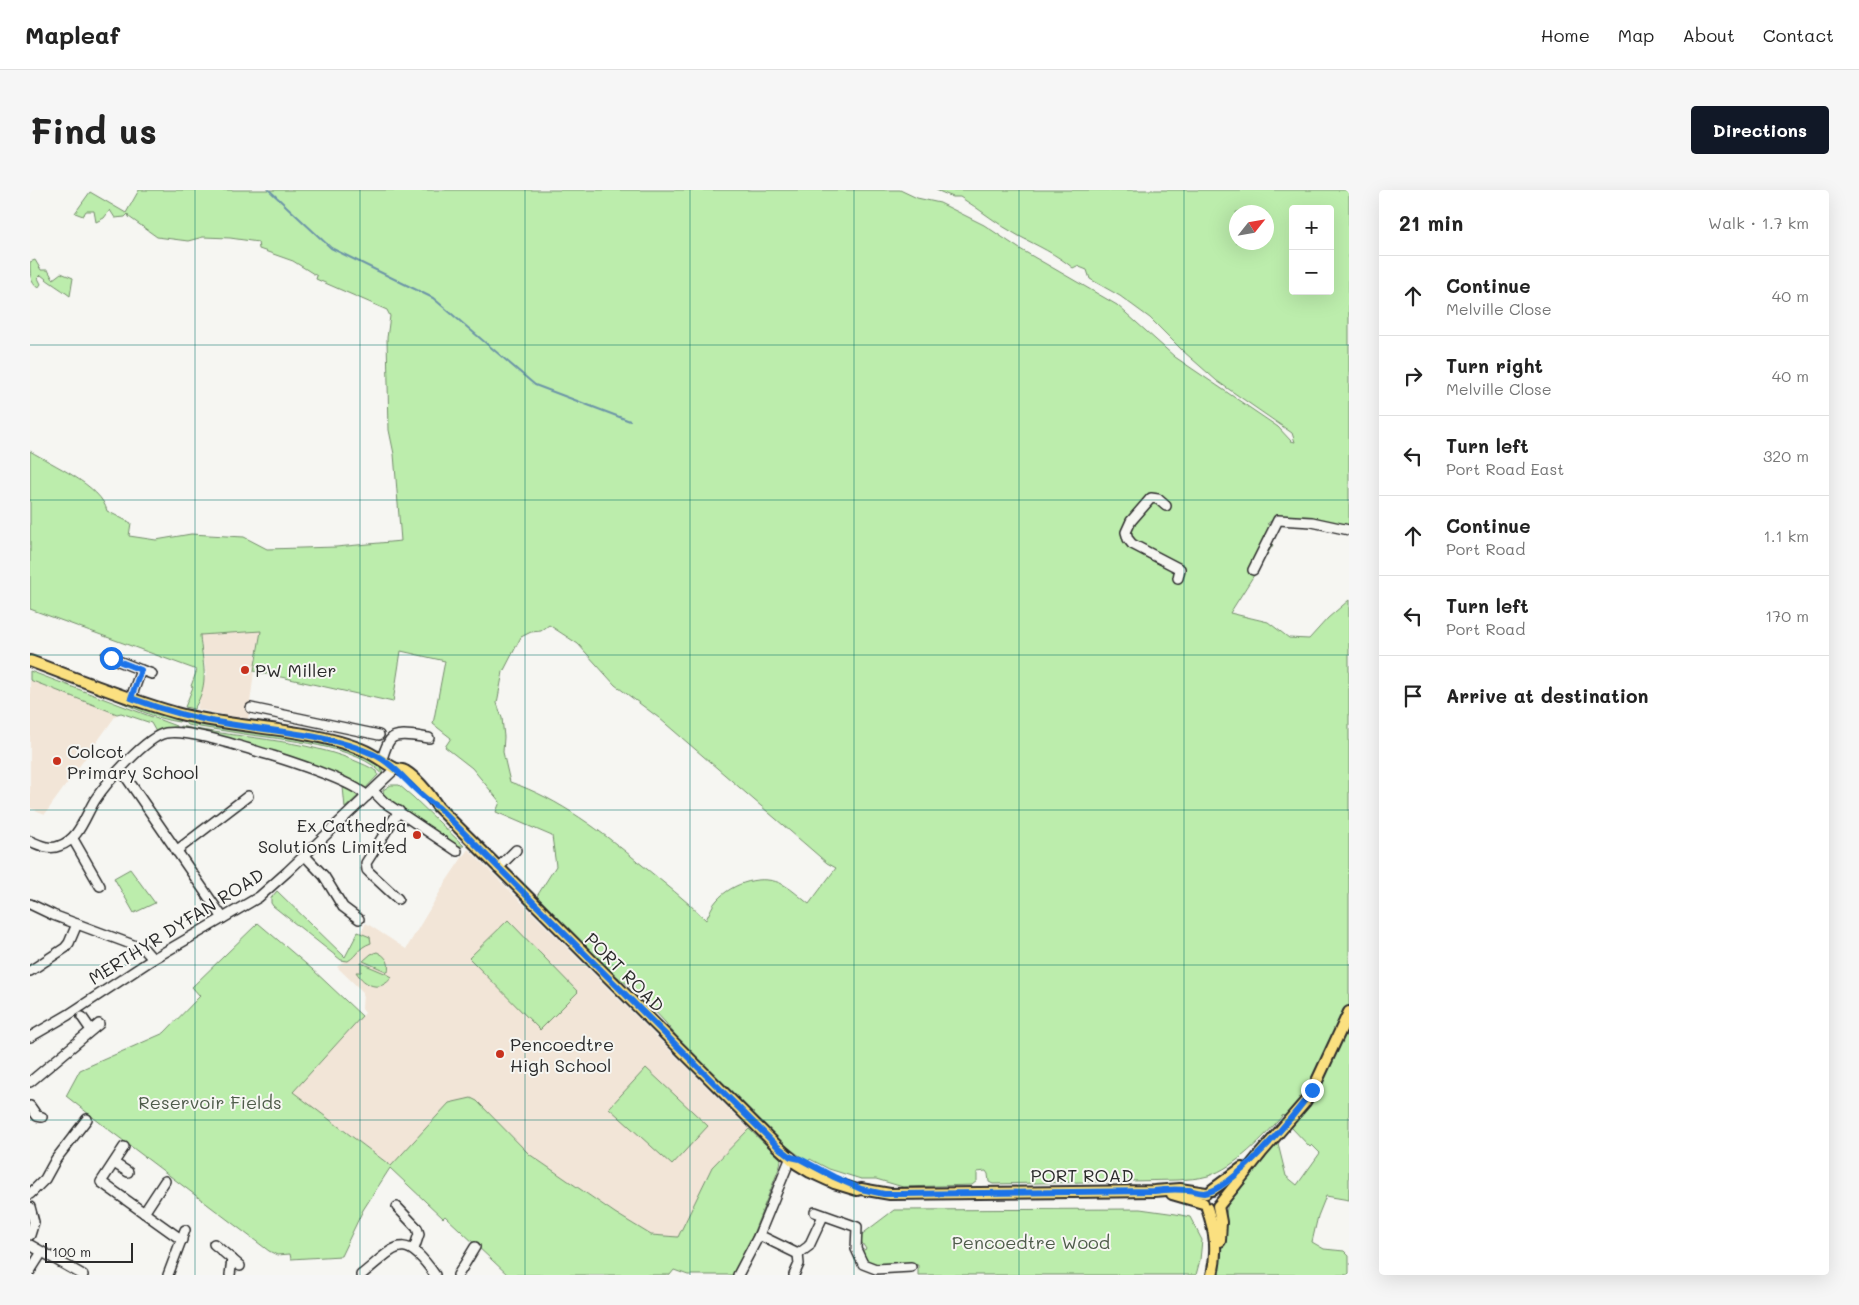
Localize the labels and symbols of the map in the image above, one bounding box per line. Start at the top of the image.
north arrow [1229,205,1274,250]
route start [100,647,123,670]
place label: PW Miller [255,658,337,682]
marker: PW Miller [239,664,251,676]
place label: Colcot Primary School [67,739,199,784]
marker: Colcot Primary School [51,755,63,767]
place label: Ex Cathedra Solutions Limited [258,813,407,858]
marker: Ex Cathedra Solutions Limited [411,829,423,841]
street label: MERTHYR DYFAN ROAD [84,862,268,990]
street label: PORT ROAD [580,927,670,1017]
place label: Pencoedtre High School [510,1032,614,1077]
marker: Pencoedtre High School [494,1048,506,1060]
route end [1301,1079,1324,1102]
park label: Reservoir Fields [138,1090,282,1114]
street label: PORT ROAD [1030,1163,1134,1187]
park label: Pencoedtre Wood [952,1230,1110,1254]
scale bar [45,1240,132,1263]

